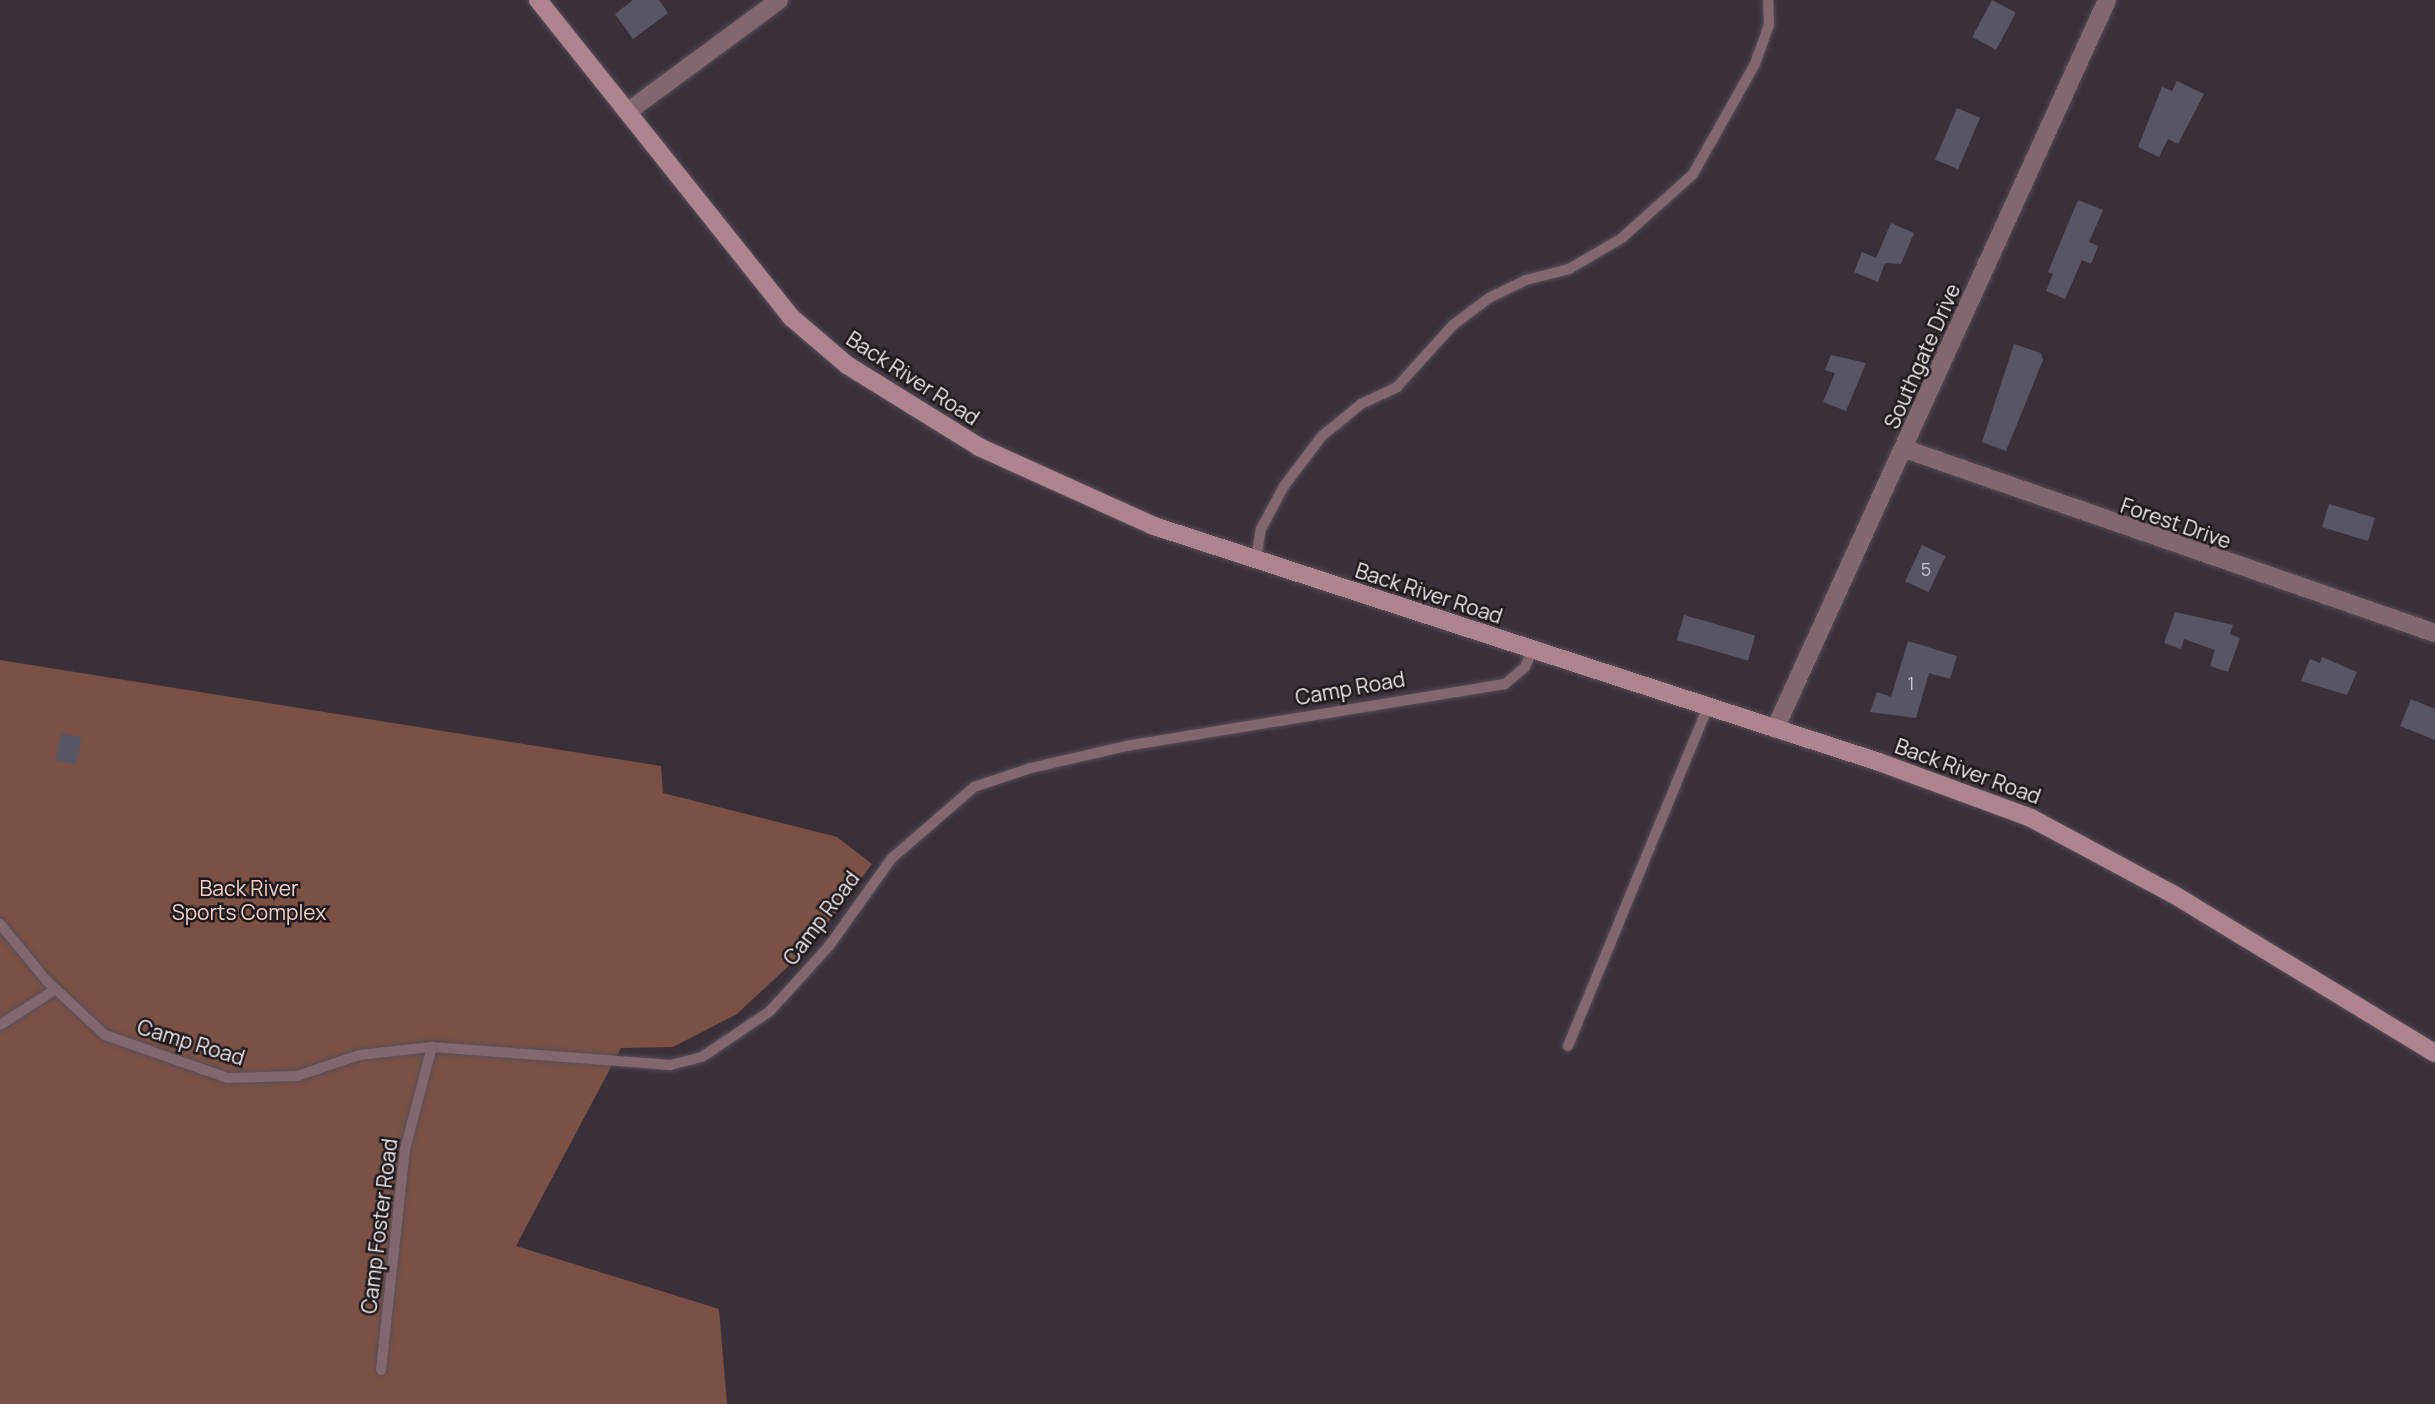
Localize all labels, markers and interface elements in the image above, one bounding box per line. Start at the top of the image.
street label: Southgate Drive [1879,279,1965,433]
street label: Back River Road [842,326,984,430]
street label: Forest Drive [2118,492,2234,554]
street label: Back River Road [1352,557,1506,629]
house number: 5 [1921,558,1931,580]
street label: Camp Road [1293,666,1407,710]
house number: 1 [1907,672,1915,694]
street label: Back River Road [1892,733,2044,809]
street label: Camp Road [778,866,864,970]
park label: Back River Sports Complex [172,875,326,925]
street label: Camp Road [134,1014,248,1070]
street label: Camp Foster Road [356,1137,402,1315]

